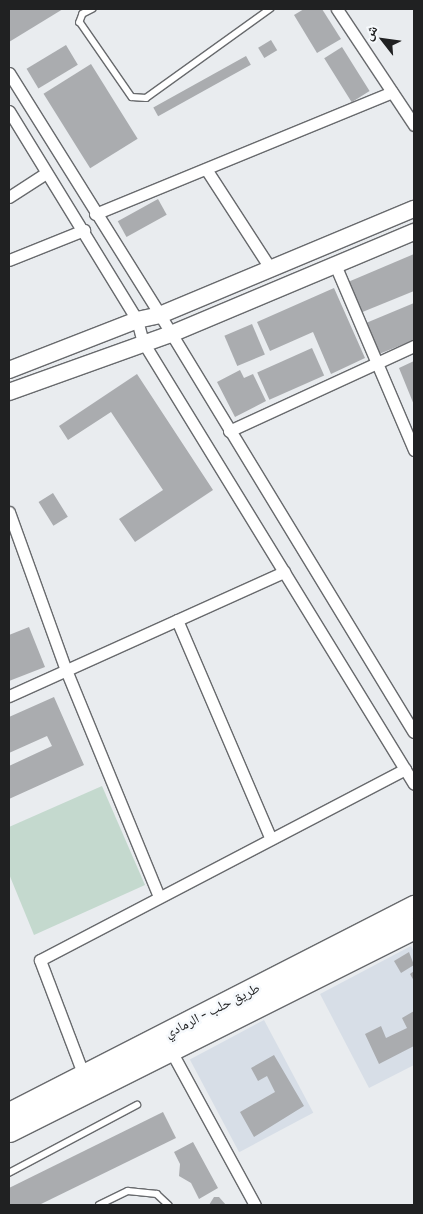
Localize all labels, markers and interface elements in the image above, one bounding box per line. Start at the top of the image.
north arrow [358,15,408,65]
text: ش [358,22,382,43]
street label: طريق حلب - الرمادي [162,979,262,1041]

